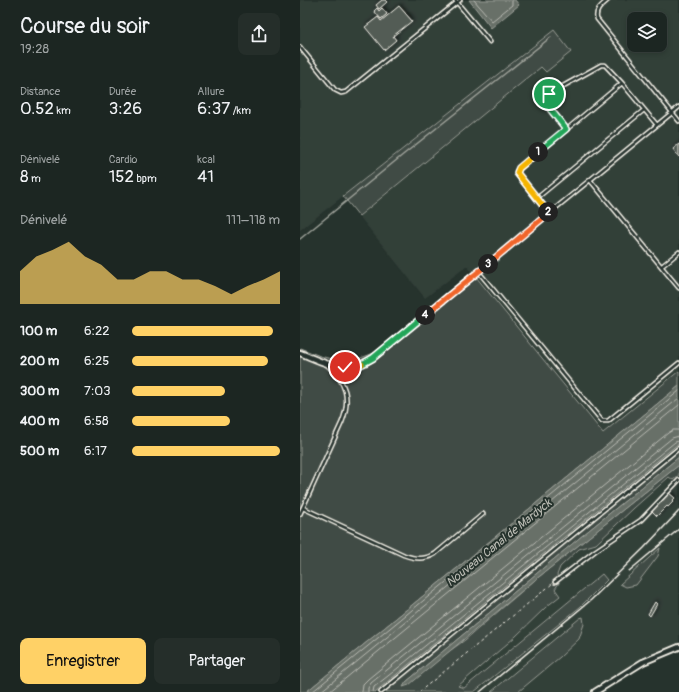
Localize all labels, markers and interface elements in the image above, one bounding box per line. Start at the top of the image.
text: Course du soir [20,12,150,40]
map controls [627,12,667,52]
button: layers [627,12,667,52]
button: share [238,13,280,55]
text: 19:28 [20,41,49,57]
pin [532,77,566,111]
icon: arrive [538,83,560,105]
text: Distance [20,85,60,98]
text: Durée [109,85,136,98]
text: Allure [197,85,224,98]
text: 0.52 [20,98,54,119]
text: 3:26 [109,98,142,119]
text: 6:37 [197,98,230,119]
text: km [54,104,71,117]
text: /km [230,104,251,117]
pin: 1 [528,142,548,162]
text: 1 [536,145,540,158]
text: Dénivelé [20,153,60,166]
text: Cardio [109,153,138,166]
text: kcal [197,153,215,166]
text: 8 [20,166,29,187]
text: 152 [109,166,134,187]
text: 41 [197,166,214,187]
text: m [29,172,41,185]
text: bpm [134,172,157,185]
pin: 2 [538,202,558,222]
text: 2 [545,205,551,218]
text: Dénivelé [20,212,67,228]
text: 111–118 m [226,212,280,228]
pin: 3 [478,254,498,274]
text: 3 [485,257,491,270]
pin: 4 [415,305,435,325]
text: 4 [422,308,428,321]
text: 100 m [20,323,57,339]
text: 6:22 [84,323,110,339]
pin [328,350,362,384]
text: 200 m [20,353,59,369]
text: 6:25 [84,353,109,369]
icon: check [334,356,356,378]
text: 300 m [20,383,59,399]
text: 7:03 [84,383,110,399]
text: 400 m [20,413,60,429]
text: 6:58 [84,413,109,429]
text: 500 m [20,443,59,459]
text: 6:17 [84,443,107,459]
water label: Nouveau Canal de Mardyck [443,495,555,590]
button: Enregistrer [20,638,146,684]
button: Partager [154,638,280,684]

